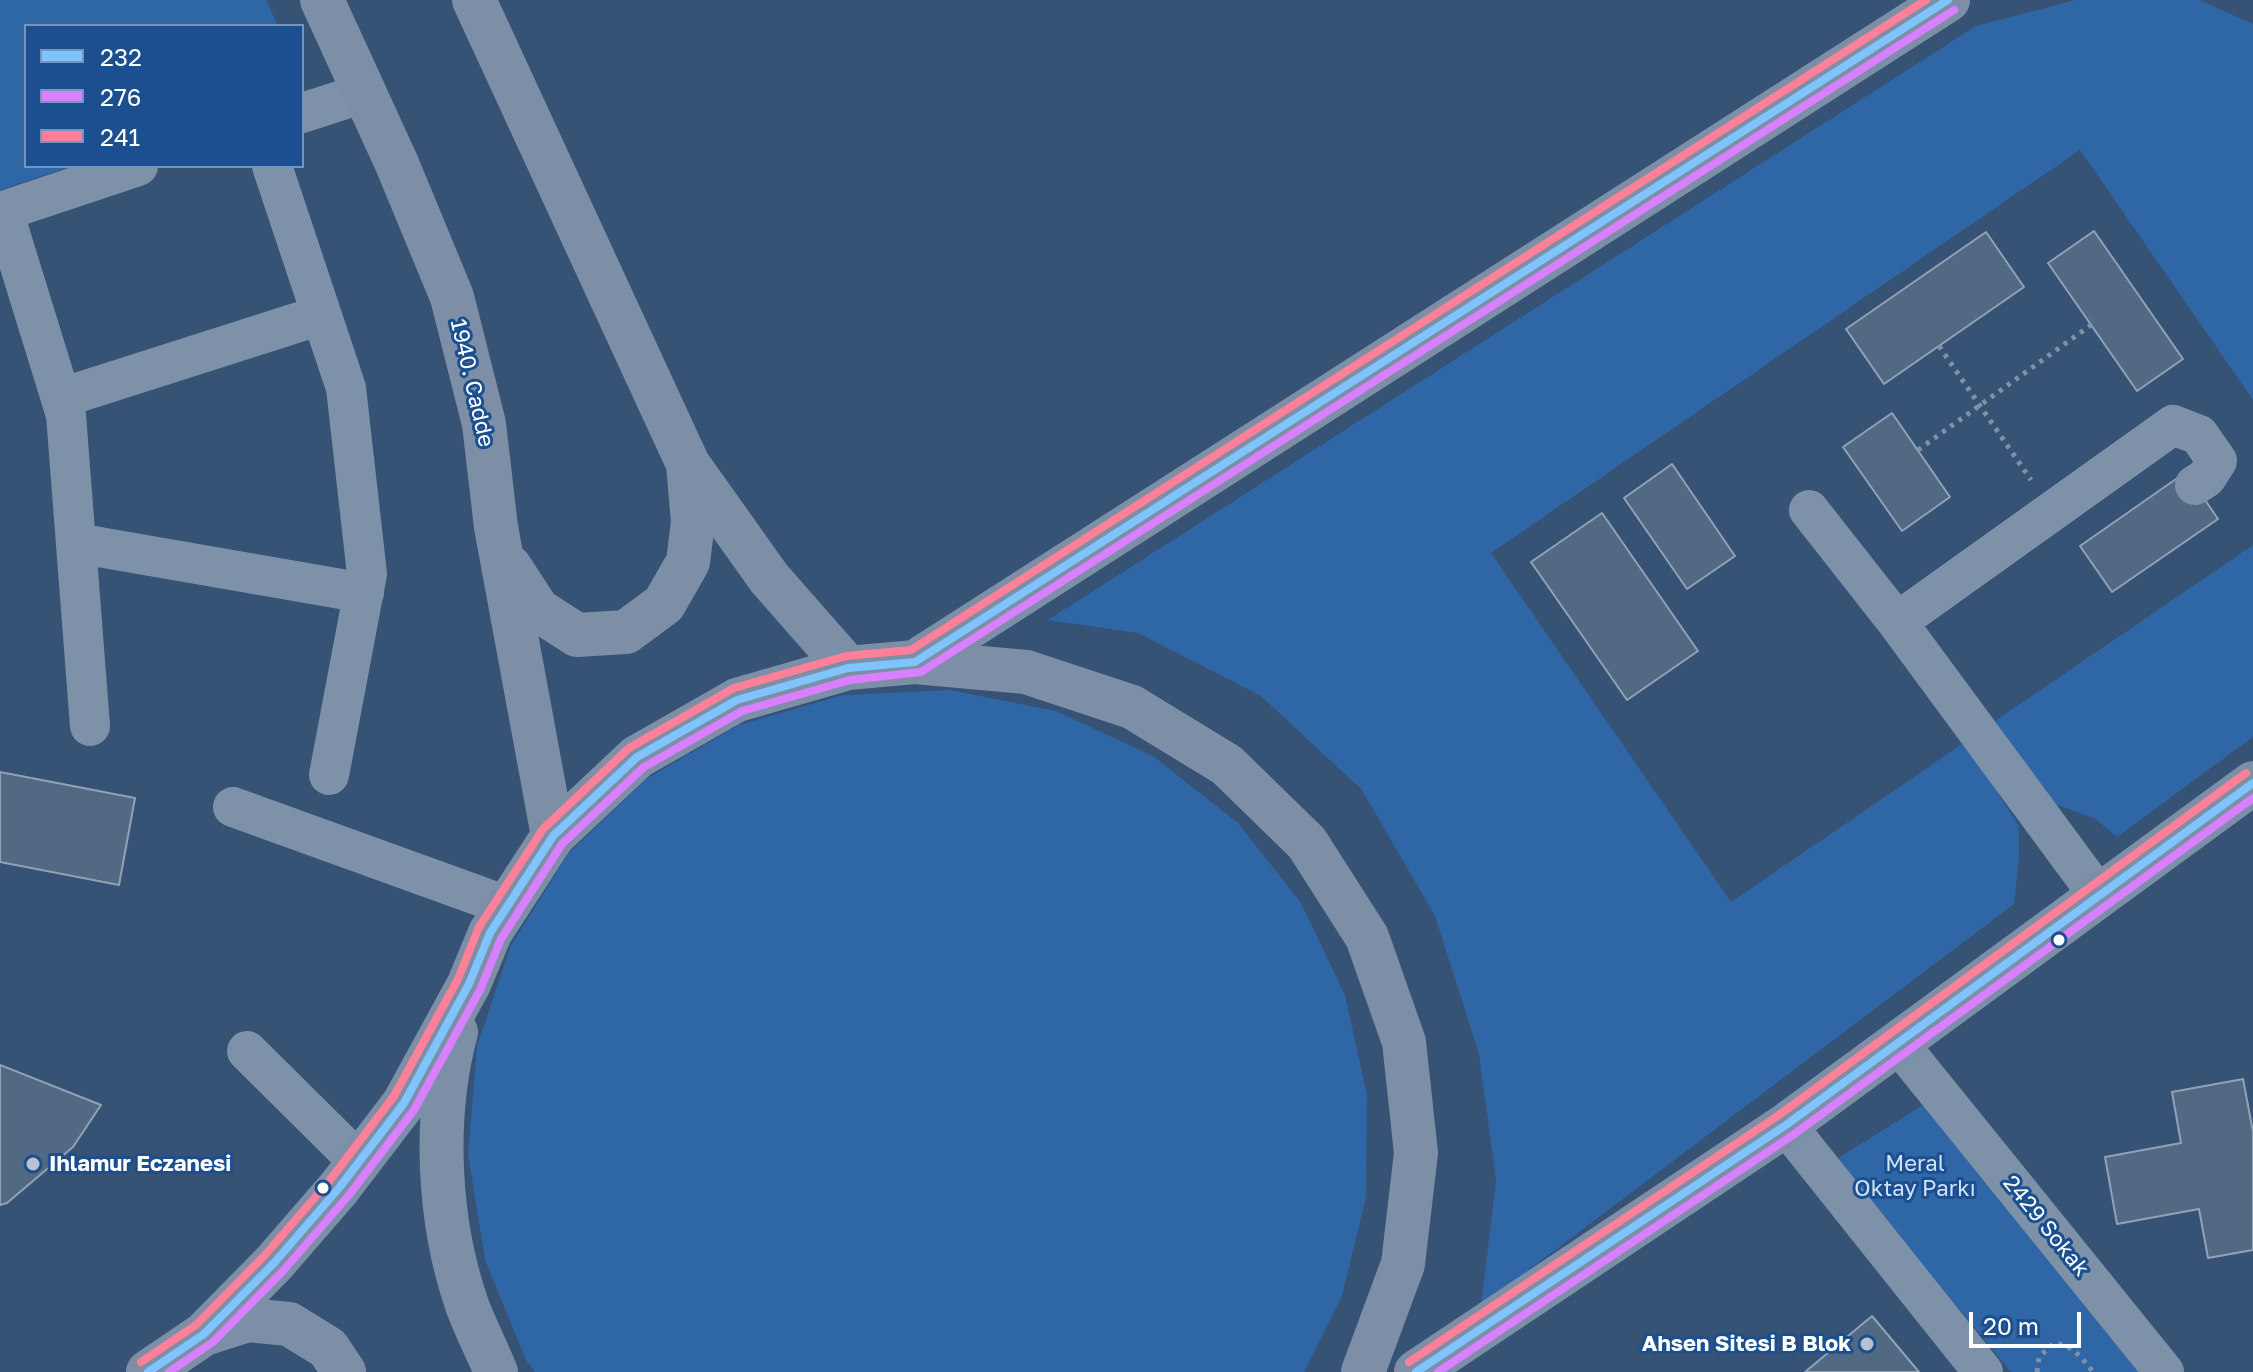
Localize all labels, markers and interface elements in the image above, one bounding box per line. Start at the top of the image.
legend [24,24,304,168]
text: 232 [100,42,142,71]
text: 276 [100,82,141,111]
text: 241 [100,122,140,151]
street label: 1940. Cadde [444,317,500,449]
unlabelled marker [2051,932,2067,948]
place label: Ihlamur Eczanesi [49,1151,231,1177]
park label: Meral Oktay Parkı [1854,1151,1976,1202]
marker: Ihlamur Eczanesi [24,1155,42,1173]
street label: 2429 Sokak [1997,1170,2095,1282]
unlabelled marker [315,1180,331,1196]
scale bar [1973,1296,2085,1346]
text: 20 m [1983,1311,2039,1340]
place label: Ahsen Sitesi B Blok [1642,1331,1851,1357]
marker: Ahsen Sitesi B Blok [1858,1335,1876,1353]

